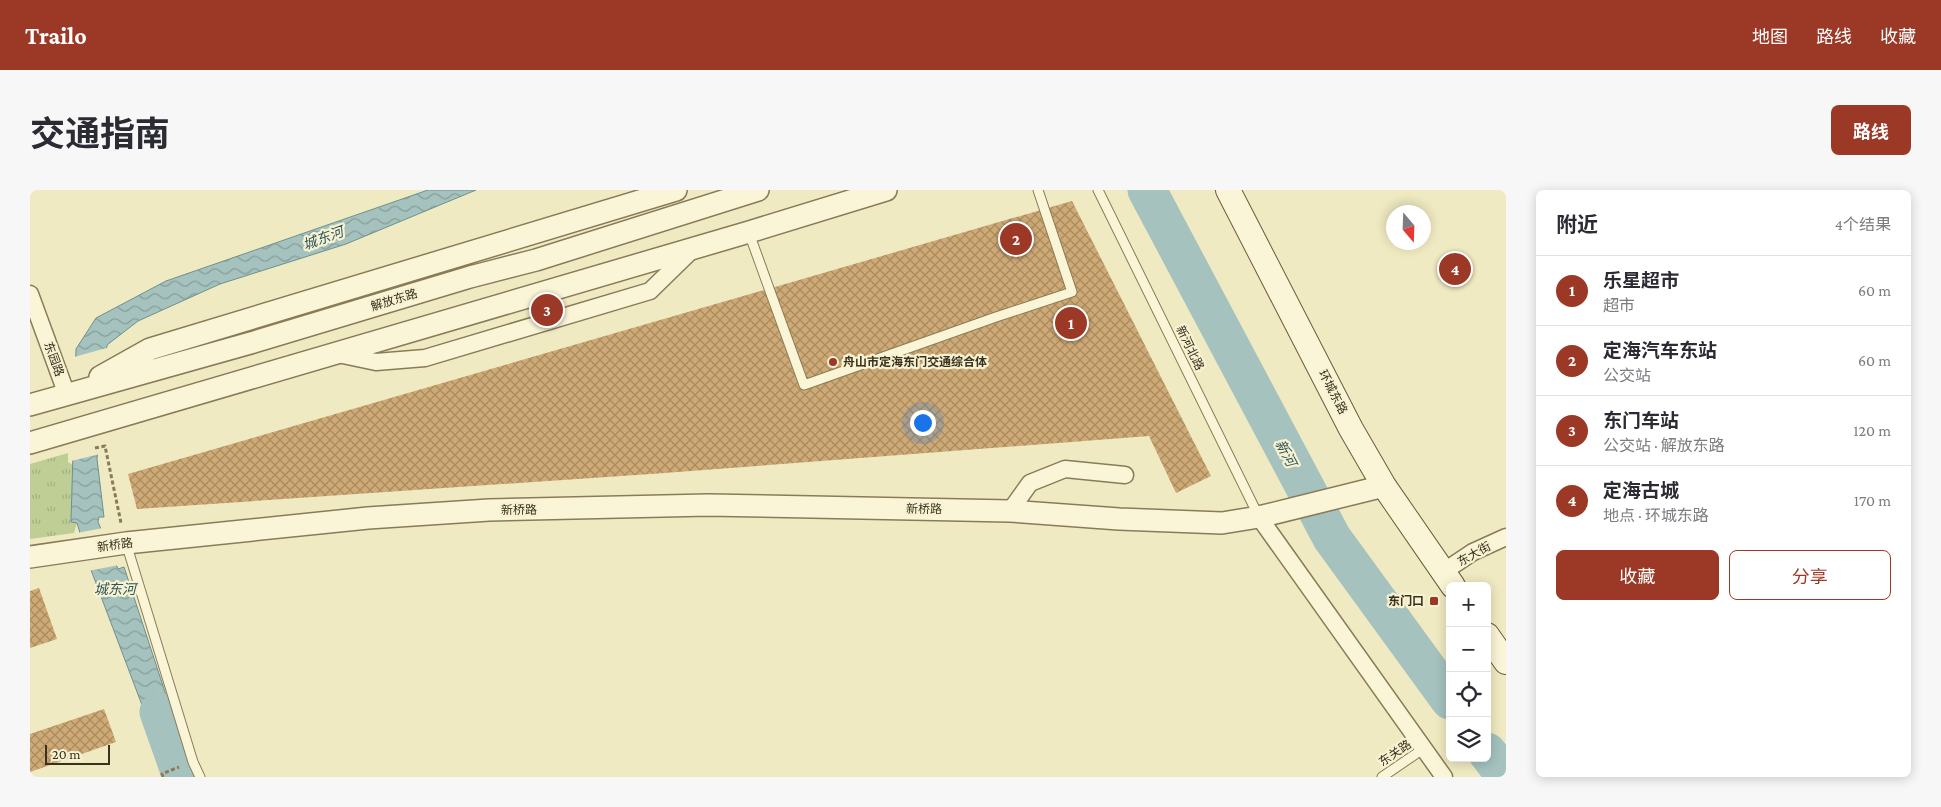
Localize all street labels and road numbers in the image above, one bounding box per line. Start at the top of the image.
street label: 解放东路 [369,286,419,314]
street label: 新河北路 [1173,323,1207,373]
street label: 东园路 [41,340,67,378]
street label: 环城东路 [1316,367,1350,417]
street label: 新桥路 [906,502,942,516]
street label: 新桥路 [501,503,537,517]
street label: 新桥路 [96,536,134,554]
street label: 东大街 [1455,539,1493,569]
street label: 东关路 [1376,737,1414,769]

